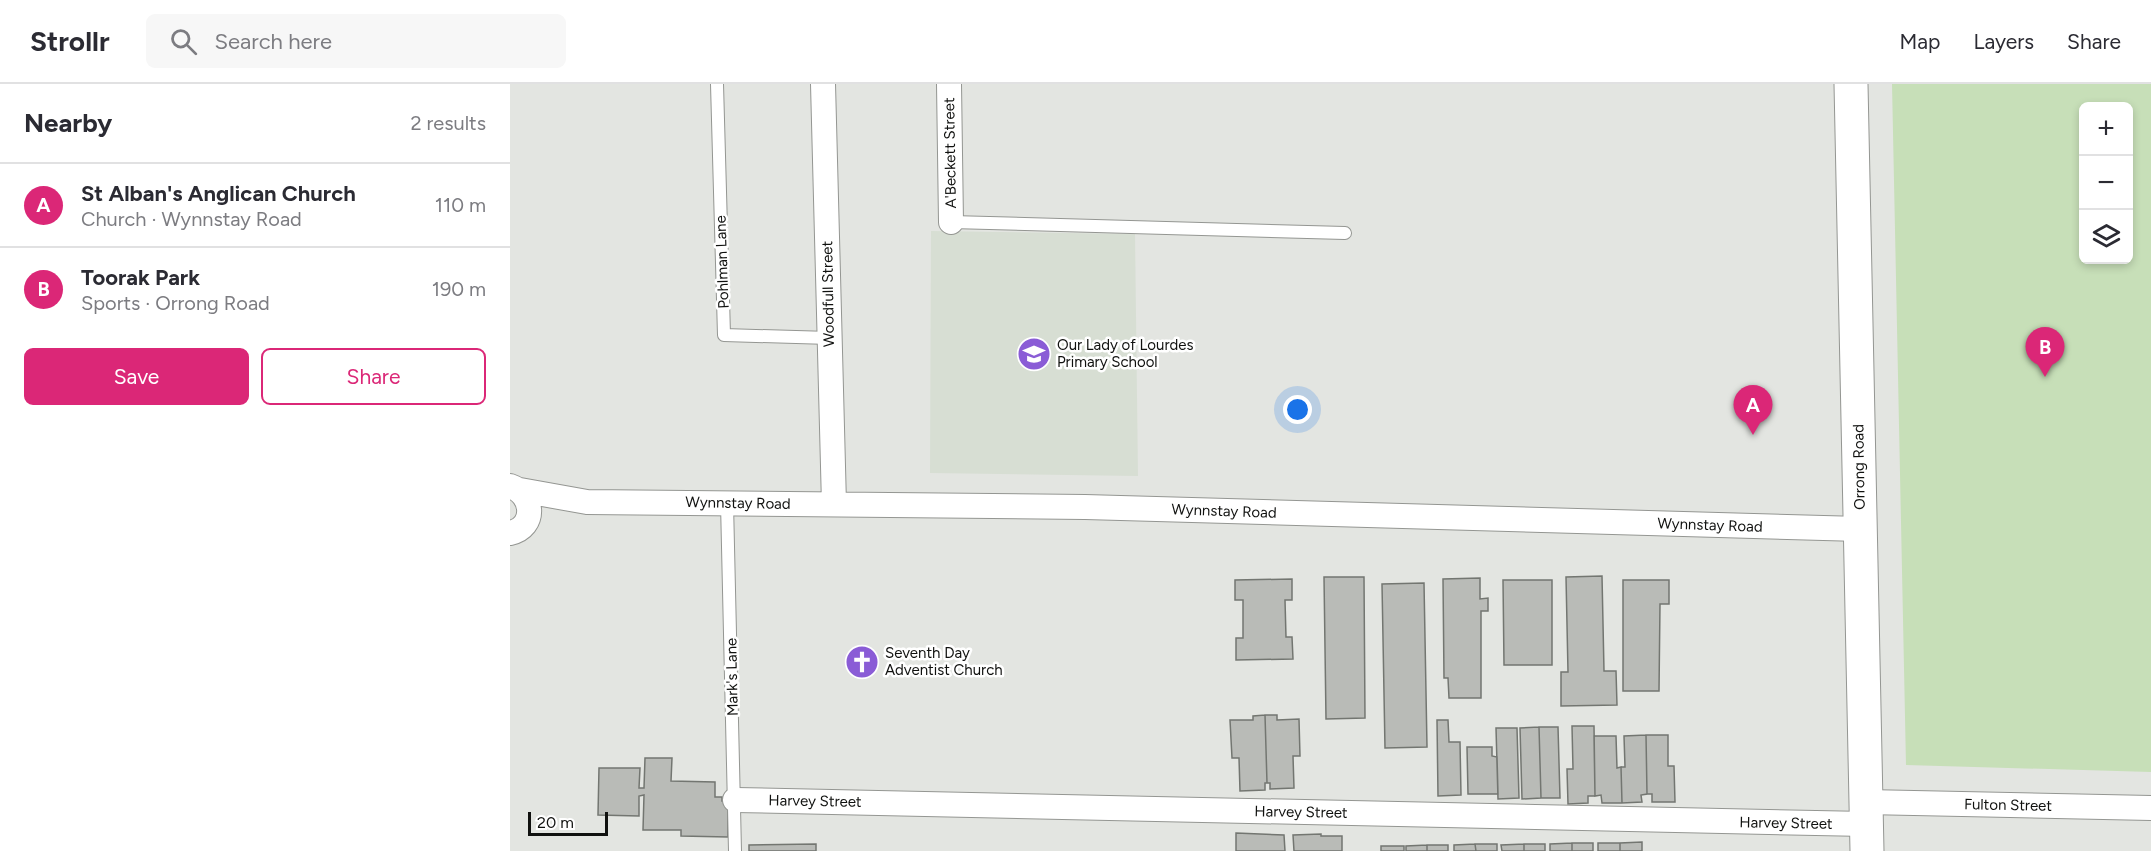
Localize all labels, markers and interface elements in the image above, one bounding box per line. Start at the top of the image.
search box [146,14,566,68]
text: Strollr [30,24,110,58]
icon: search [167,25,200,58]
text: Search here [215,28,332,55]
text: Map [1900,29,1940,54]
text: Layers [1973,29,2034,54]
text: Share [2067,29,2121,54]
street label: A'Beckett Street [940,97,960,209]
map controls [2079,102,2133,264]
button: + [2079,102,2133,156]
text: Nearby [24,107,112,139]
text: 2 results [410,111,486,135]
button: − [2079,156,2133,210]
text: St Alban's Anglican Church [81,180,356,207]
text: A [36,193,51,217]
text: 110 m [435,193,486,217]
text: Church · Wynnstay Road [81,207,302,231]
button: layers [2079,210,2133,264]
street label: Pohlman Lane [711,215,733,309]
street label: Woodfull Street [818,240,838,347]
text: Toorak Park [81,264,200,291]
text: B [37,277,50,301]
text: 190 m [432,277,486,301]
text: Sports · Orrong Road [81,291,270,315]
pin: B [2026,328,2065,377]
school or university icon: Our Lady of Lourdes Primary School [1016,336,1052,372]
place label: Our Lady of Lourdes Primary School [1057,336,1193,371]
button: Save [24,348,249,405]
button: Share [261,348,486,405]
pin: A [1734,386,1772,435]
your location [1283,395,1312,424]
street label: Orrong Road [1849,424,1869,510]
street label: Wynnstay Road [685,493,791,513]
street label: Wynnstay Road [1171,500,1277,522]
street label: Wynnstay Road [1657,514,1763,536]
street label: Mark's Lane [722,638,742,716]
church icon: Seventh Day Adventist Church [844,644,880,680]
place label: Seventh Day Adventist Church [885,644,1003,679]
street label: Harvey Street [768,791,862,811]
street label: Fulton Street [1964,795,2053,815]
street label: Harvey Street [1254,802,1348,822]
scale bar [528,809,608,836]
text: 20 m [537,813,574,832]
street label: Harvey Street [1739,813,1833,833]

